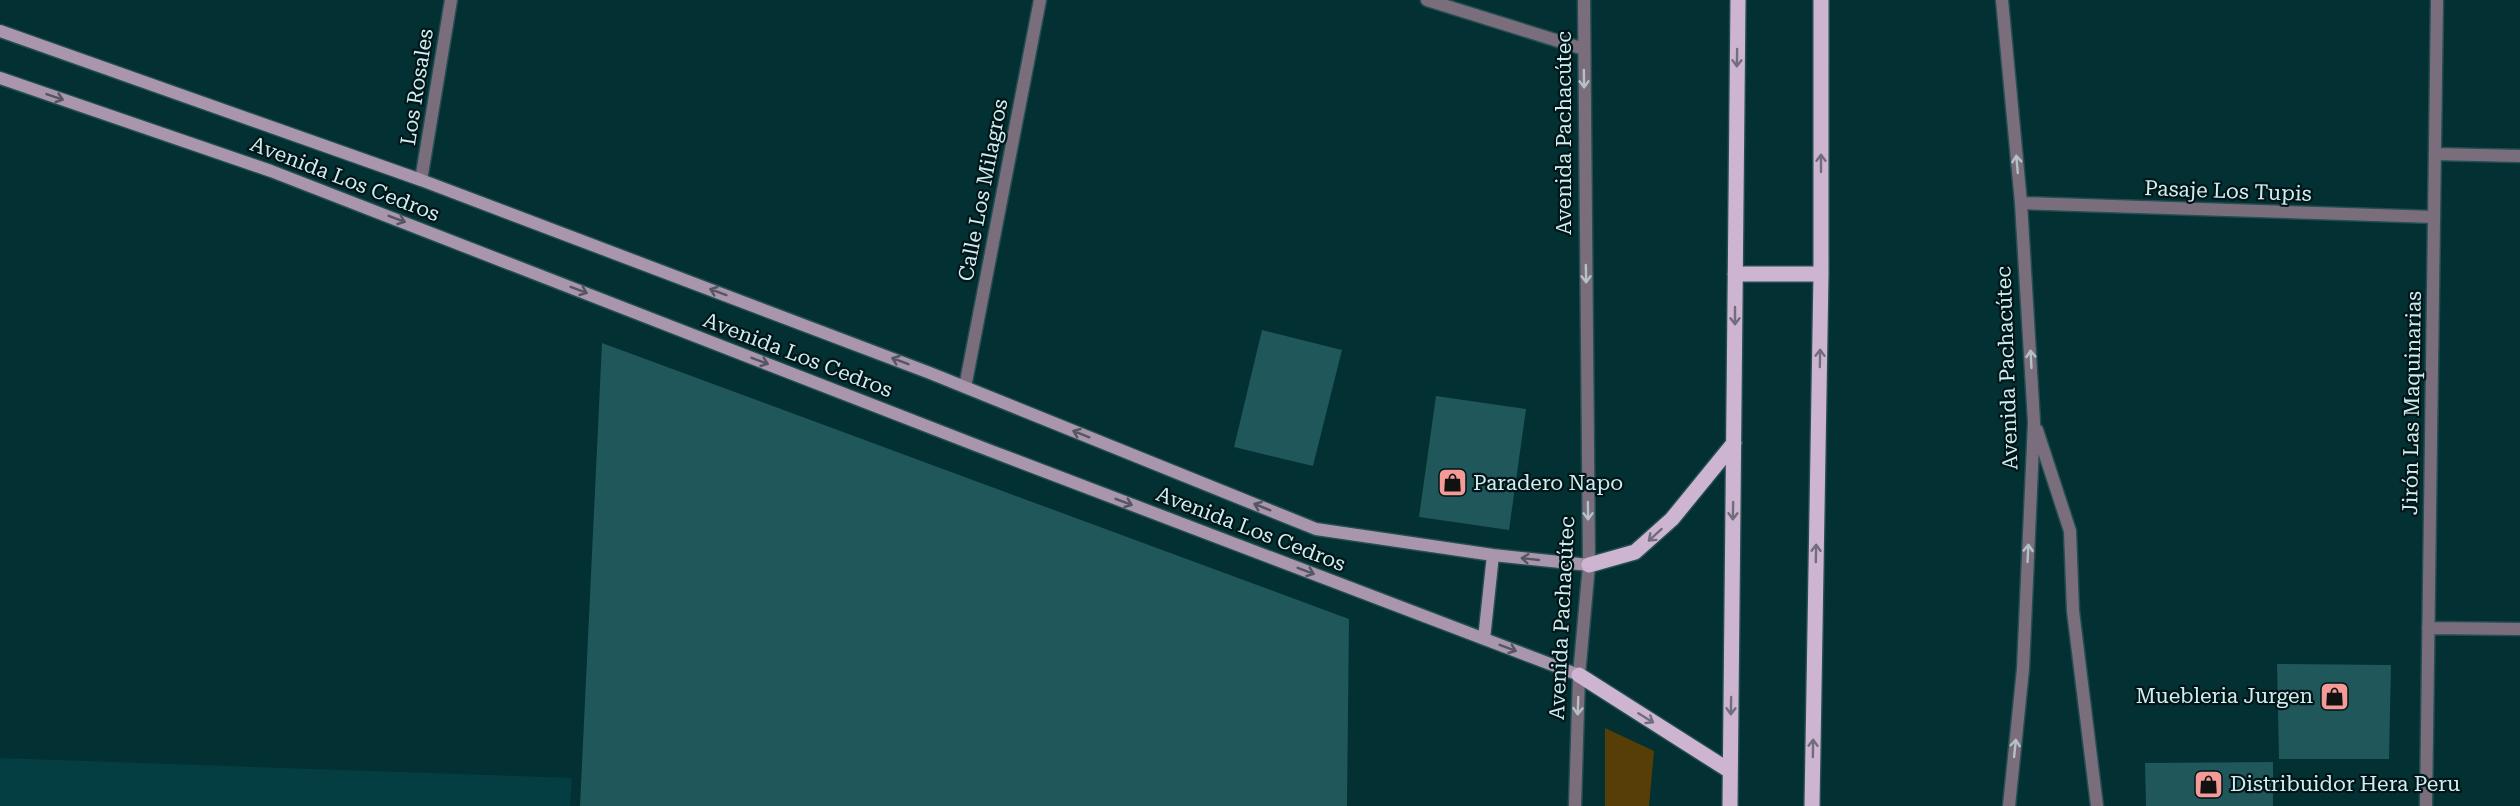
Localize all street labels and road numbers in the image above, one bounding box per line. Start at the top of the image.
street label: Los Rosales [396,27,438,147]
street label: Avenida Pachacútec [1552,31,1576,235]
street label: Calle Los Milagros [954,97,1012,283]
street label: Avenida Los Cedros [247,132,443,226]
street label: Pasaje Los Tupis [2144,176,2312,206]
street label: Avenida Pachacútec [1991,265,2023,470]
street label: Jirón Las Maquinarias [2398,291,2426,515]
street label: Avenida Los Cedros [700,308,896,402]
street label: Avenida Los Cedros [1153,482,1349,576]
street label: Avenida Pachacútec [1545,515,1579,721]

